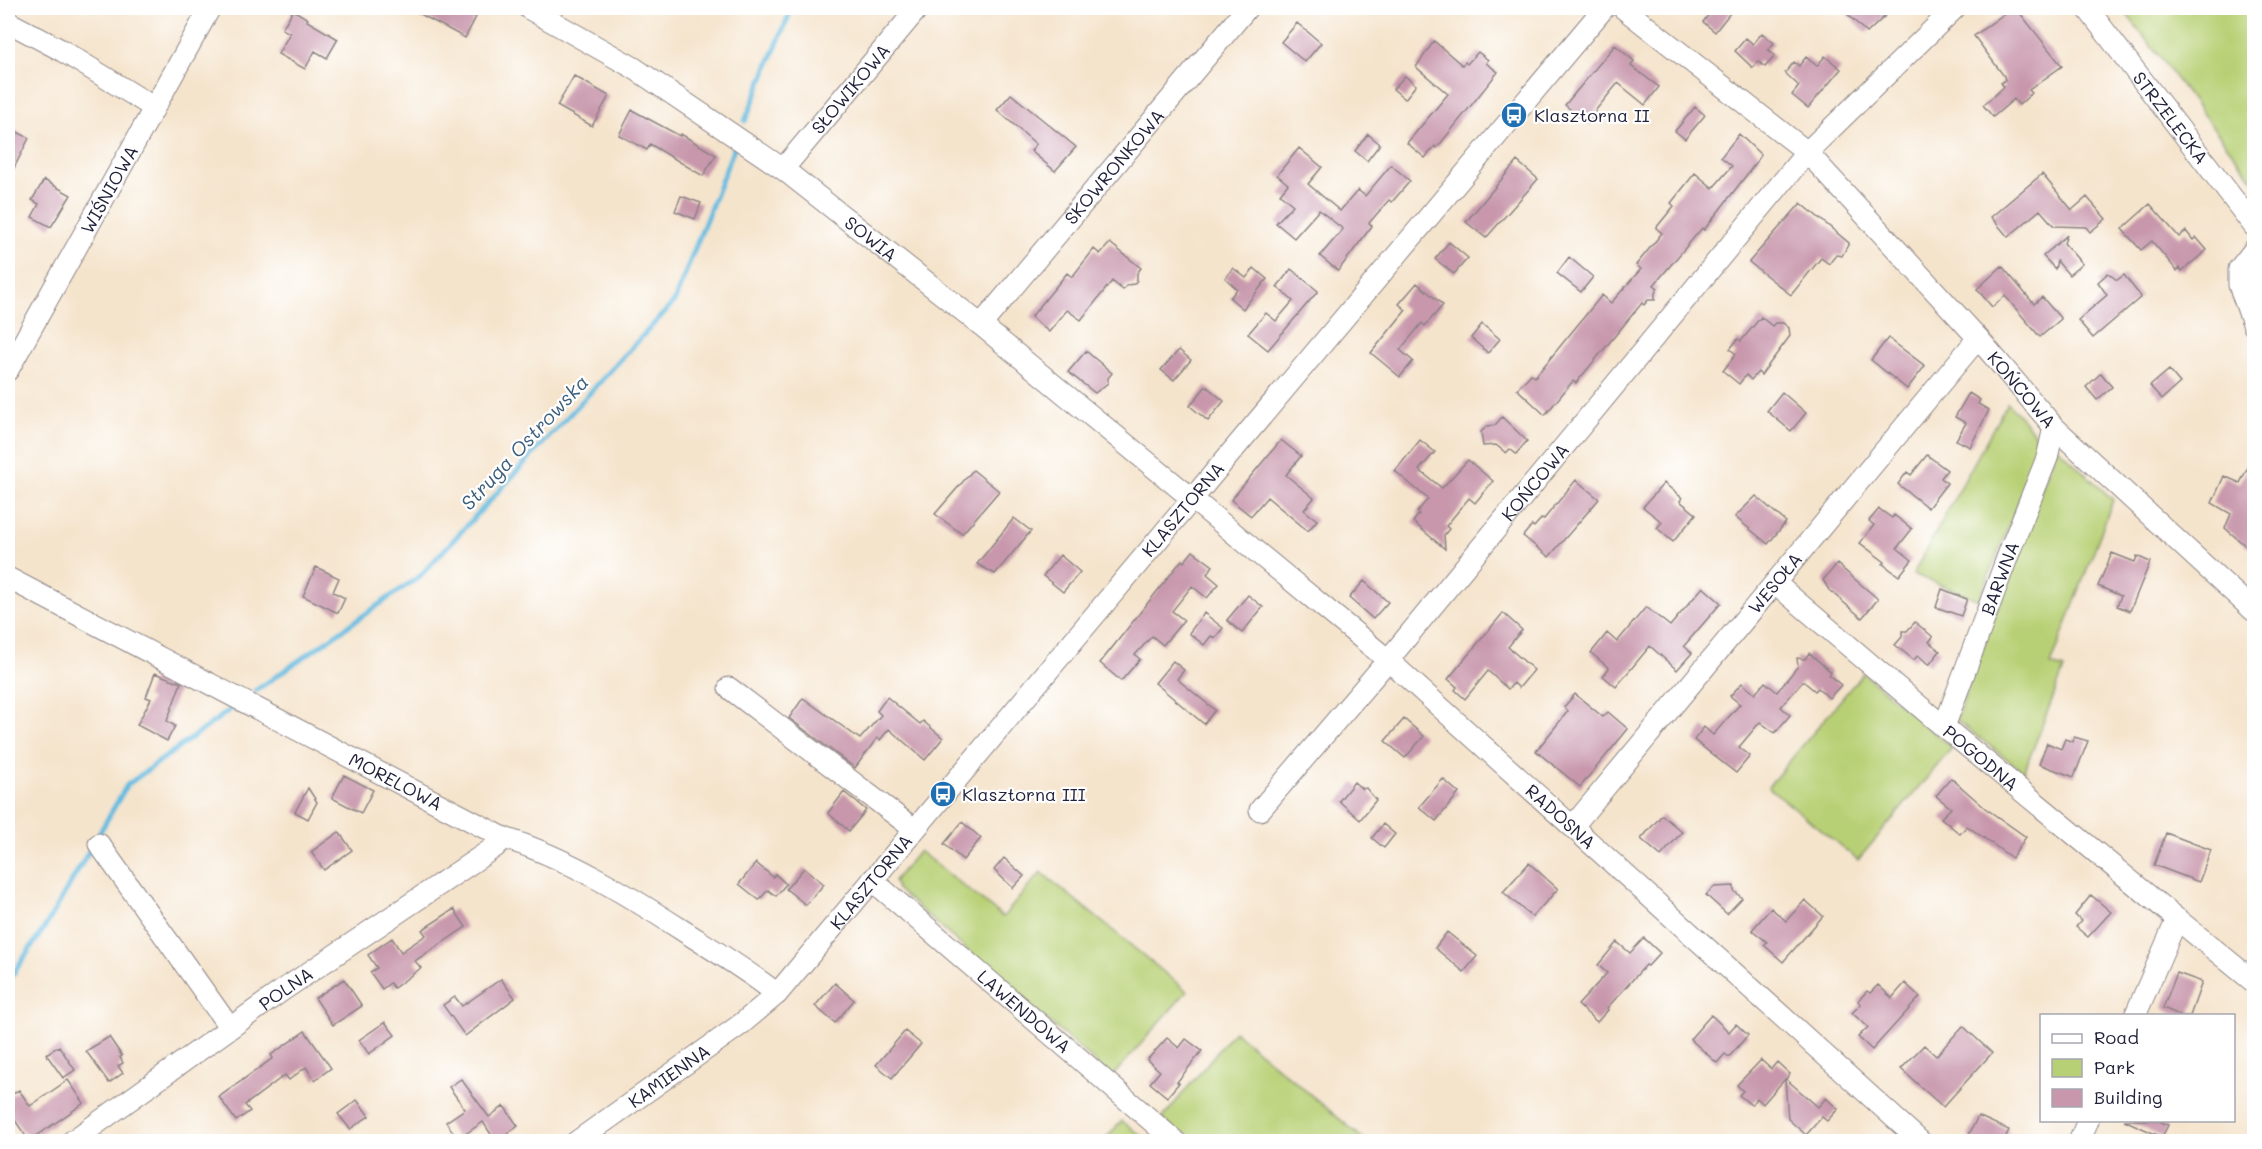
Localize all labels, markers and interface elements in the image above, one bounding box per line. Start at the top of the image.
street label: SŁOWIKOWA [806,38,895,139]
street label: STRZELECKA [2128,66,2214,169]
bus stop icon: Klasztorna II [1499,100,1529,130]
place label: Klasztorna II [1534,103,1650,127]
street label: SKOWRONKOWA [1059,104,1169,229]
street label: WIŚNIOWA [75,141,143,238]
street label: SOWIA [840,210,902,267]
street label: KOŃCOWA [1982,346,2062,433]
water label: Struga Ostrowska [454,369,594,515]
street label: KOŃCOWA [1496,438,1574,526]
street label: KLASZTORNA [1136,457,1229,561]
street label: BARWNA [1975,538,2024,618]
street label: WESOŁA [1742,547,1807,618]
street label: POGODNA [1938,719,2024,796]
street label: MORELOWA [345,747,447,816]
street label: RADOSNA [1521,778,1601,854]
bus stop icon: Klasztorna III [928,779,958,809]
place label: Klasztorna III [962,782,1086,806]
street label: KLASZTORNA [824,829,917,934]
street label: POLNA [254,961,317,1016]
street label: LAWENDOWA [972,964,1076,1058]
legend [2040,1014,2235,1122]
text: Road [2094,1025,2139,1049]
street label: KAMIENNA [623,1038,714,1113]
text: Park [2094,1055,2135,1079]
text: Building [2094,1085,2162,1109]

